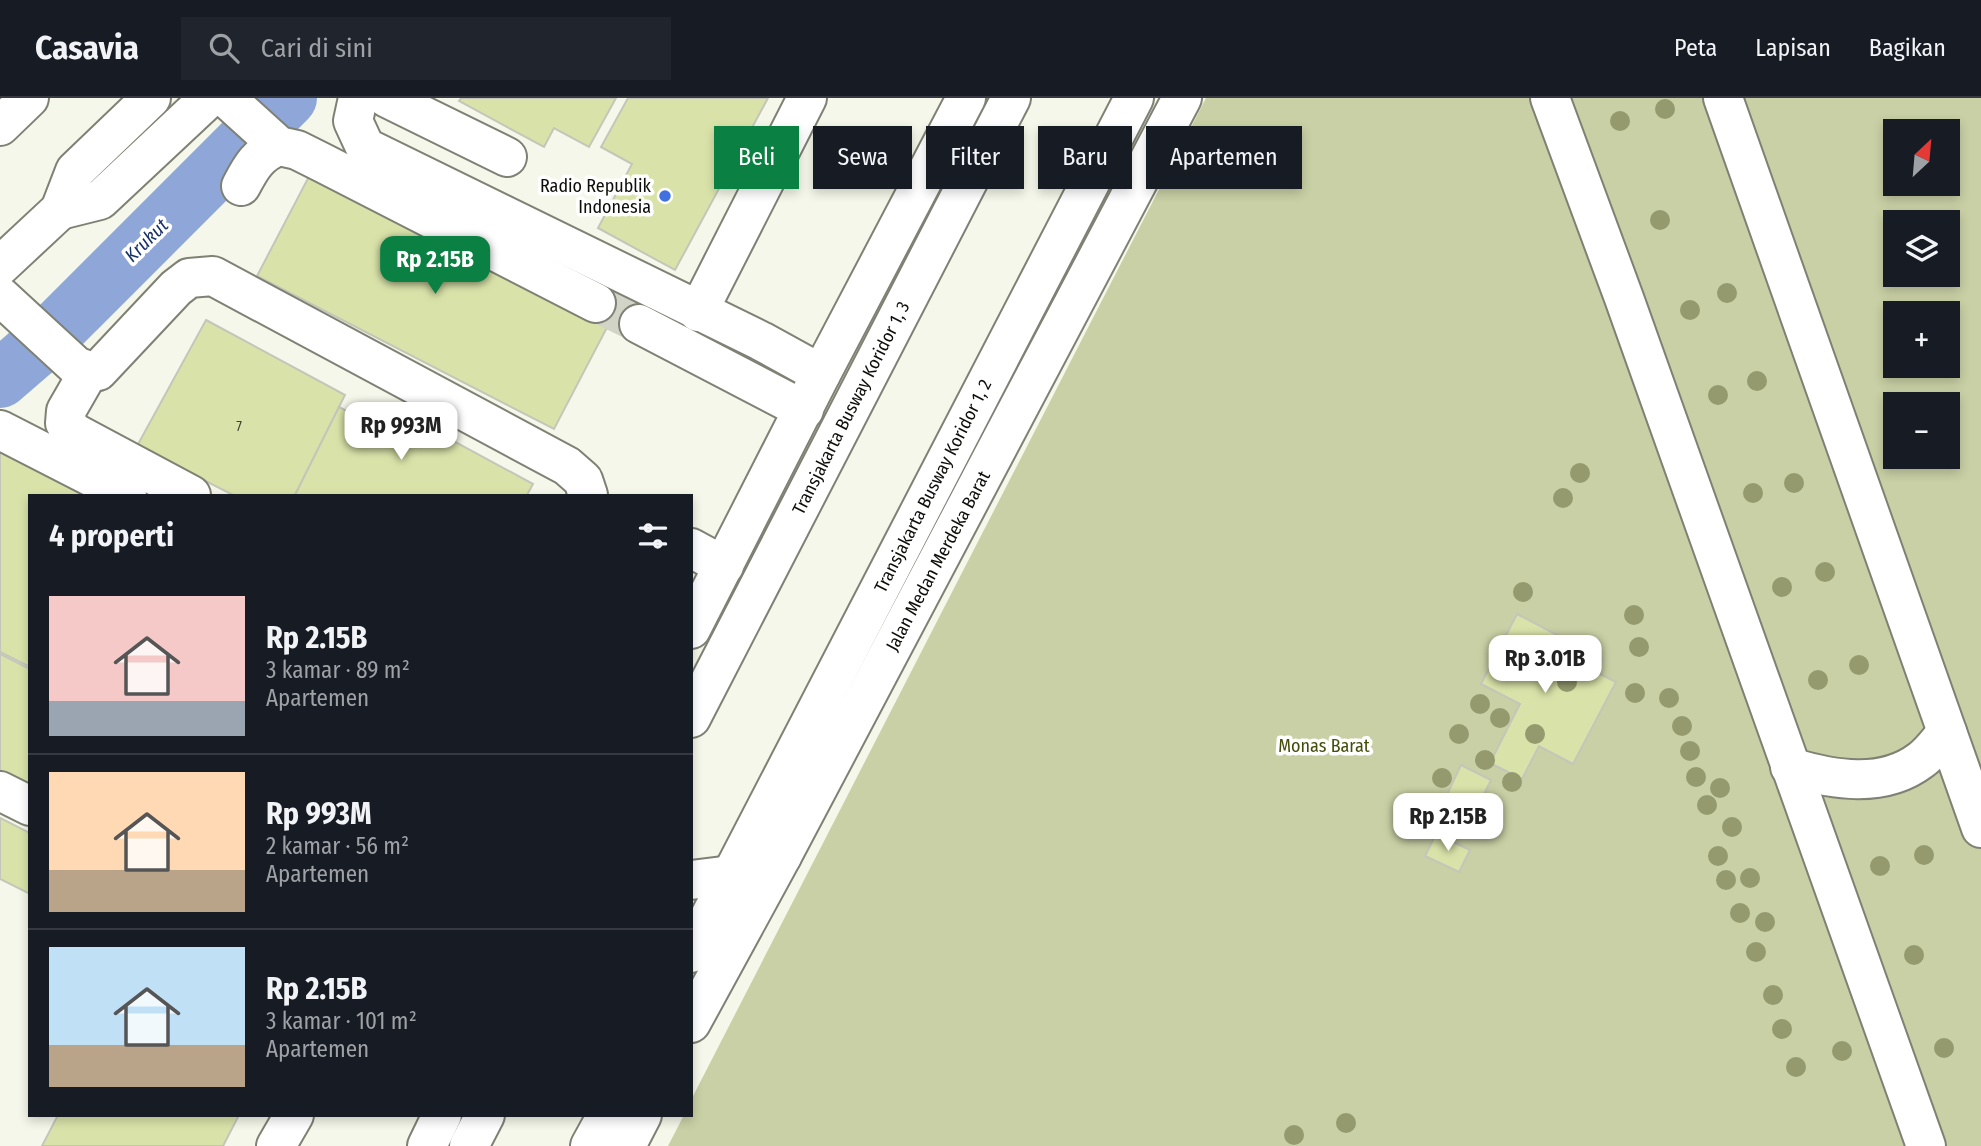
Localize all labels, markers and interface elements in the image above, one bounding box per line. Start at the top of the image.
search box [181,17,671,80]
text: Casavia [35,28,139,68]
icon: search [205,29,243,67]
text: Cari di sini [261,33,373,64]
text: Peta [1674,34,1717,62]
text: Lapisan [1755,34,1831,62]
text: Bagikan [1869,34,1946,62]
north arrow [1883,119,1960,196]
map controls [1883,119,1960,469]
chip: Beli [714,126,799,189]
chip: Sewa [813,126,912,189]
chip: Filter [926,126,1024,189]
chip: Baru [1038,126,1132,189]
chip: Apartemen [1146,126,1302,189]
place label: Radio Republik Indonesia [540,175,652,218]
marker: Radio Republik Indonesia [657,188,673,204]
button: layers [1883,210,1960,287]
water label: Krukut [120,213,173,267]
pin: Rp 2.15B [363,236,507,296]
text: Rp 2.15B [396,245,474,273]
street label: Transjakarta Busway Koridor 1, 3 [788,298,914,518]
button: + [1883,301,1960,378]
street label: Transjakarta Busway Koridor 1, 2 [870,376,996,596]
button: − [1883,392,1960,469]
pin: Rp 993M [336,402,466,462]
text: Rp 993M [361,411,441,439]
house number: 7 [236,418,242,435]
street label: Jalan Medan Merdeka Barat [881,467,995,655]
icon: filters [634,517,672,555]
text: 4 properti [49,518,174,554]
text: Rp 2.15B [266,620,367,656]
icon: home [105,624,189,708]
pin: Rp 3.01B [1473,636,1617,695]
text: Rp 3.01B [1505,644,1585,672]
text: 3 kamar · 89 m² [266,656,410,684]
text: Apartemen [266,684,369,712]
park label: Monas Barat [1278,735,1370,757]
pin: Rp 2.15B [1376,794,1520,853]
text: Rp 993M [266,796,372,832]
icon: home [105,800,189,884]
text: Rp 2.15B [1409,802,1487,830]
text: 2 kamar · 56 m² [266,832,409,860]
text: Apartemen [266,860,369,888]
text: Rp 2.15B [266,971,367,1007]
icon: home [105,975,189,1059]
text: 3 kamar · 101 m² [266,1007,417,1035]
text: Apartemen [266,1035,369,1063]

